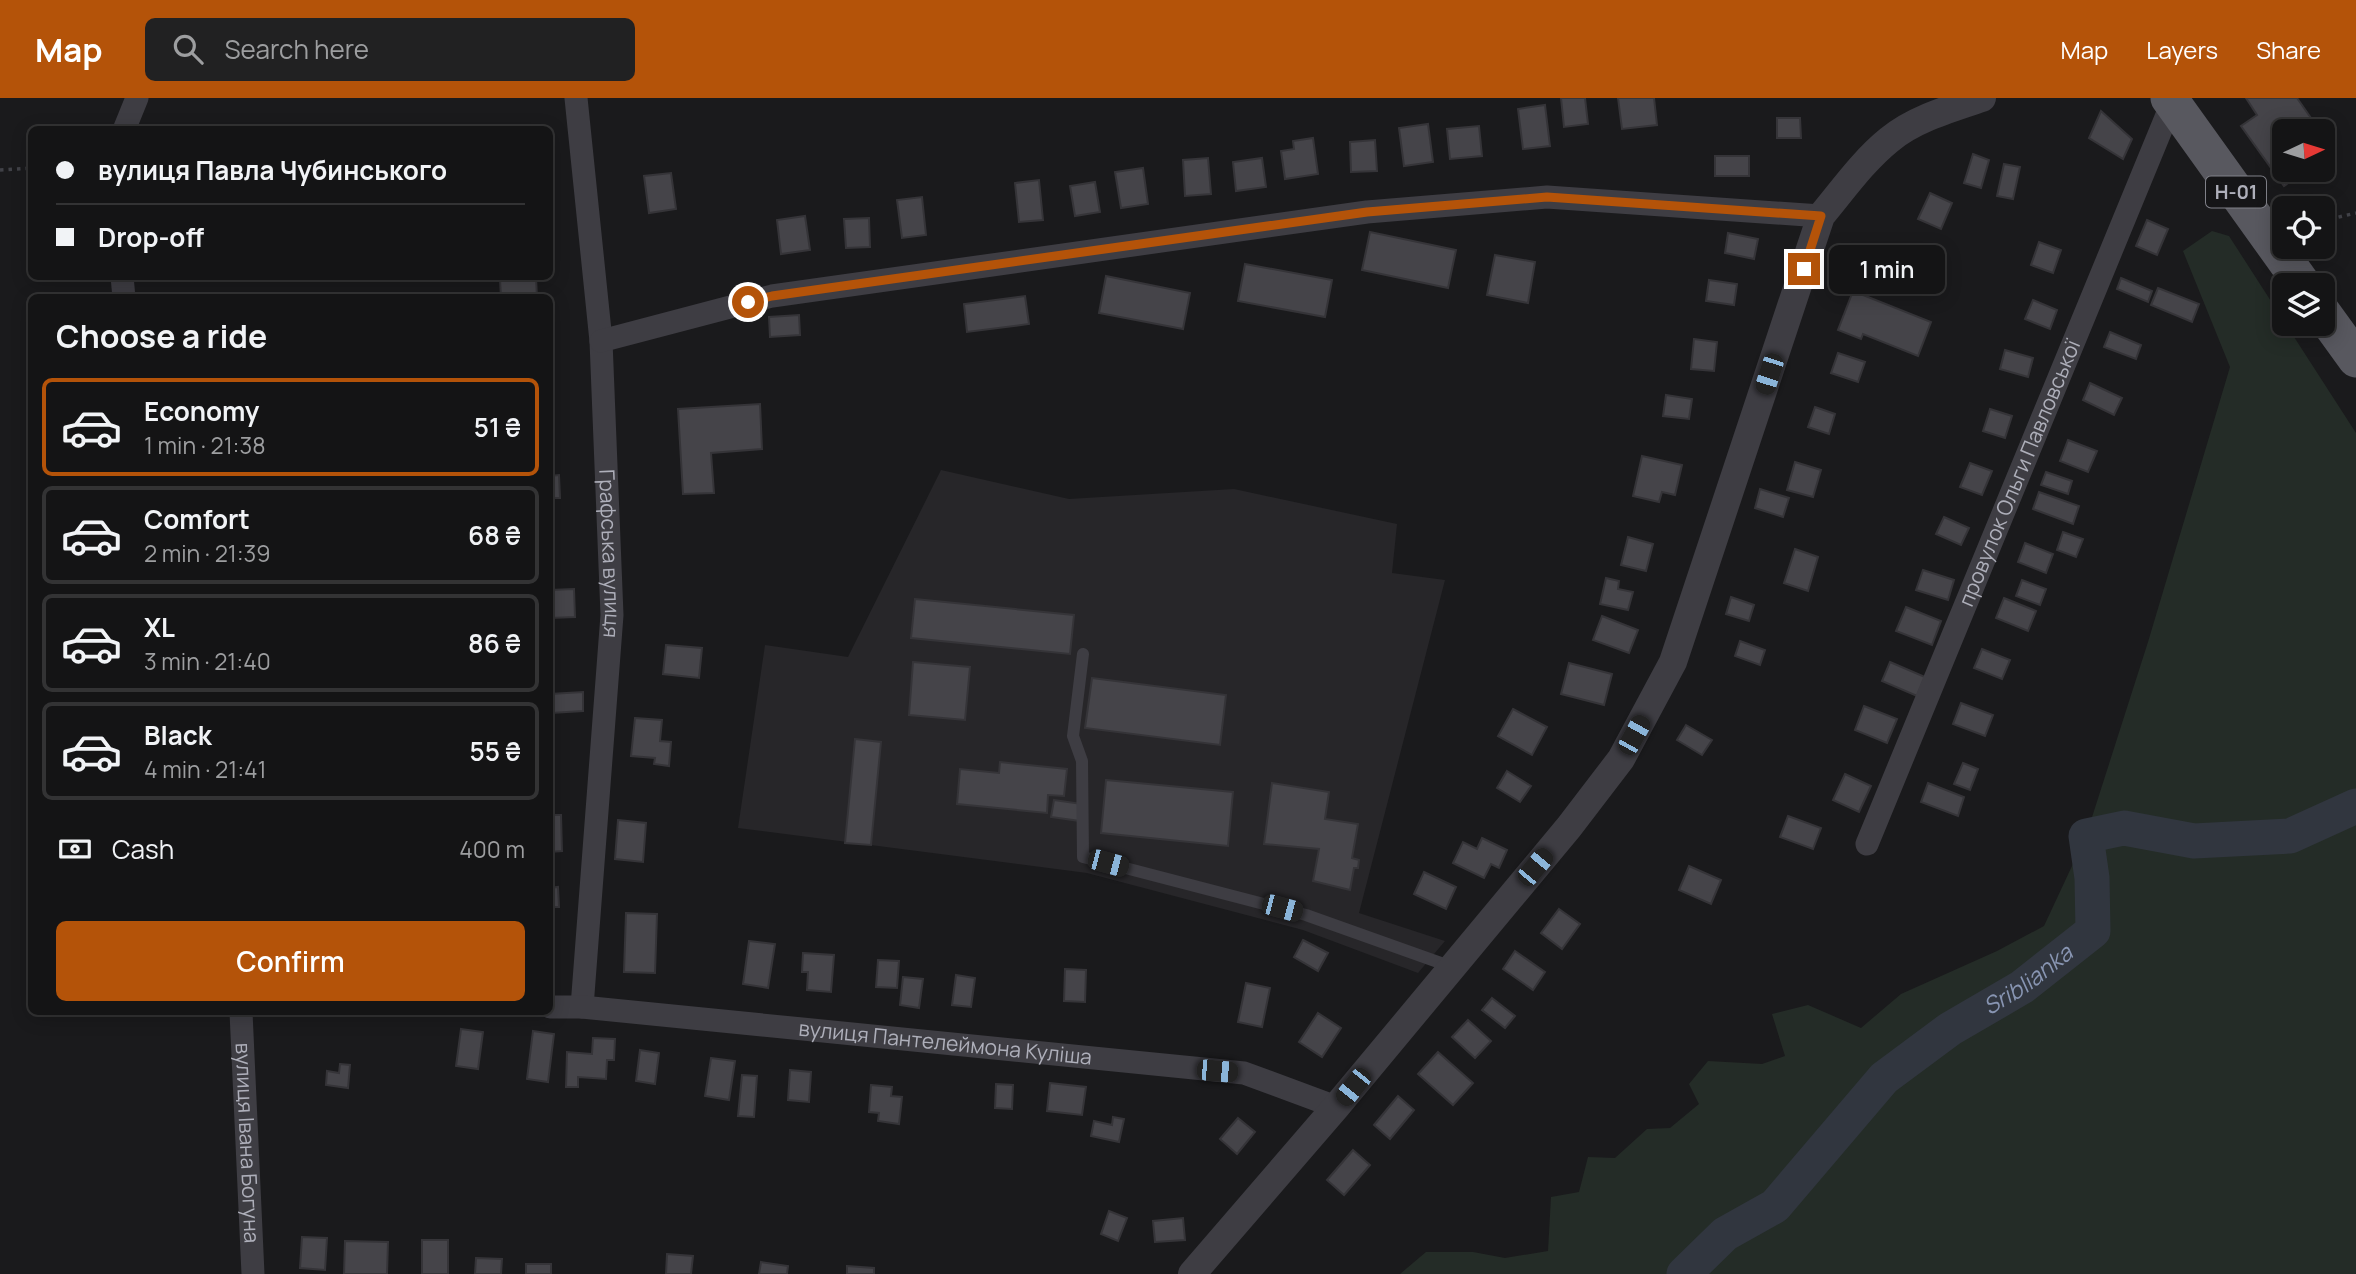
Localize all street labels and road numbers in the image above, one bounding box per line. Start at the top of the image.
road number: Н-01 [2206,176,2266,208]
street label: провулок Ольги Павловської [1951,334,2086,610]
street label: Графська вулиця [593,468,627,639]
street label: вулиця Пантелеймона Куліша [797,1014,1093,1071]
street label: вулиця Івана Богуна [229,1042,267,1244]

